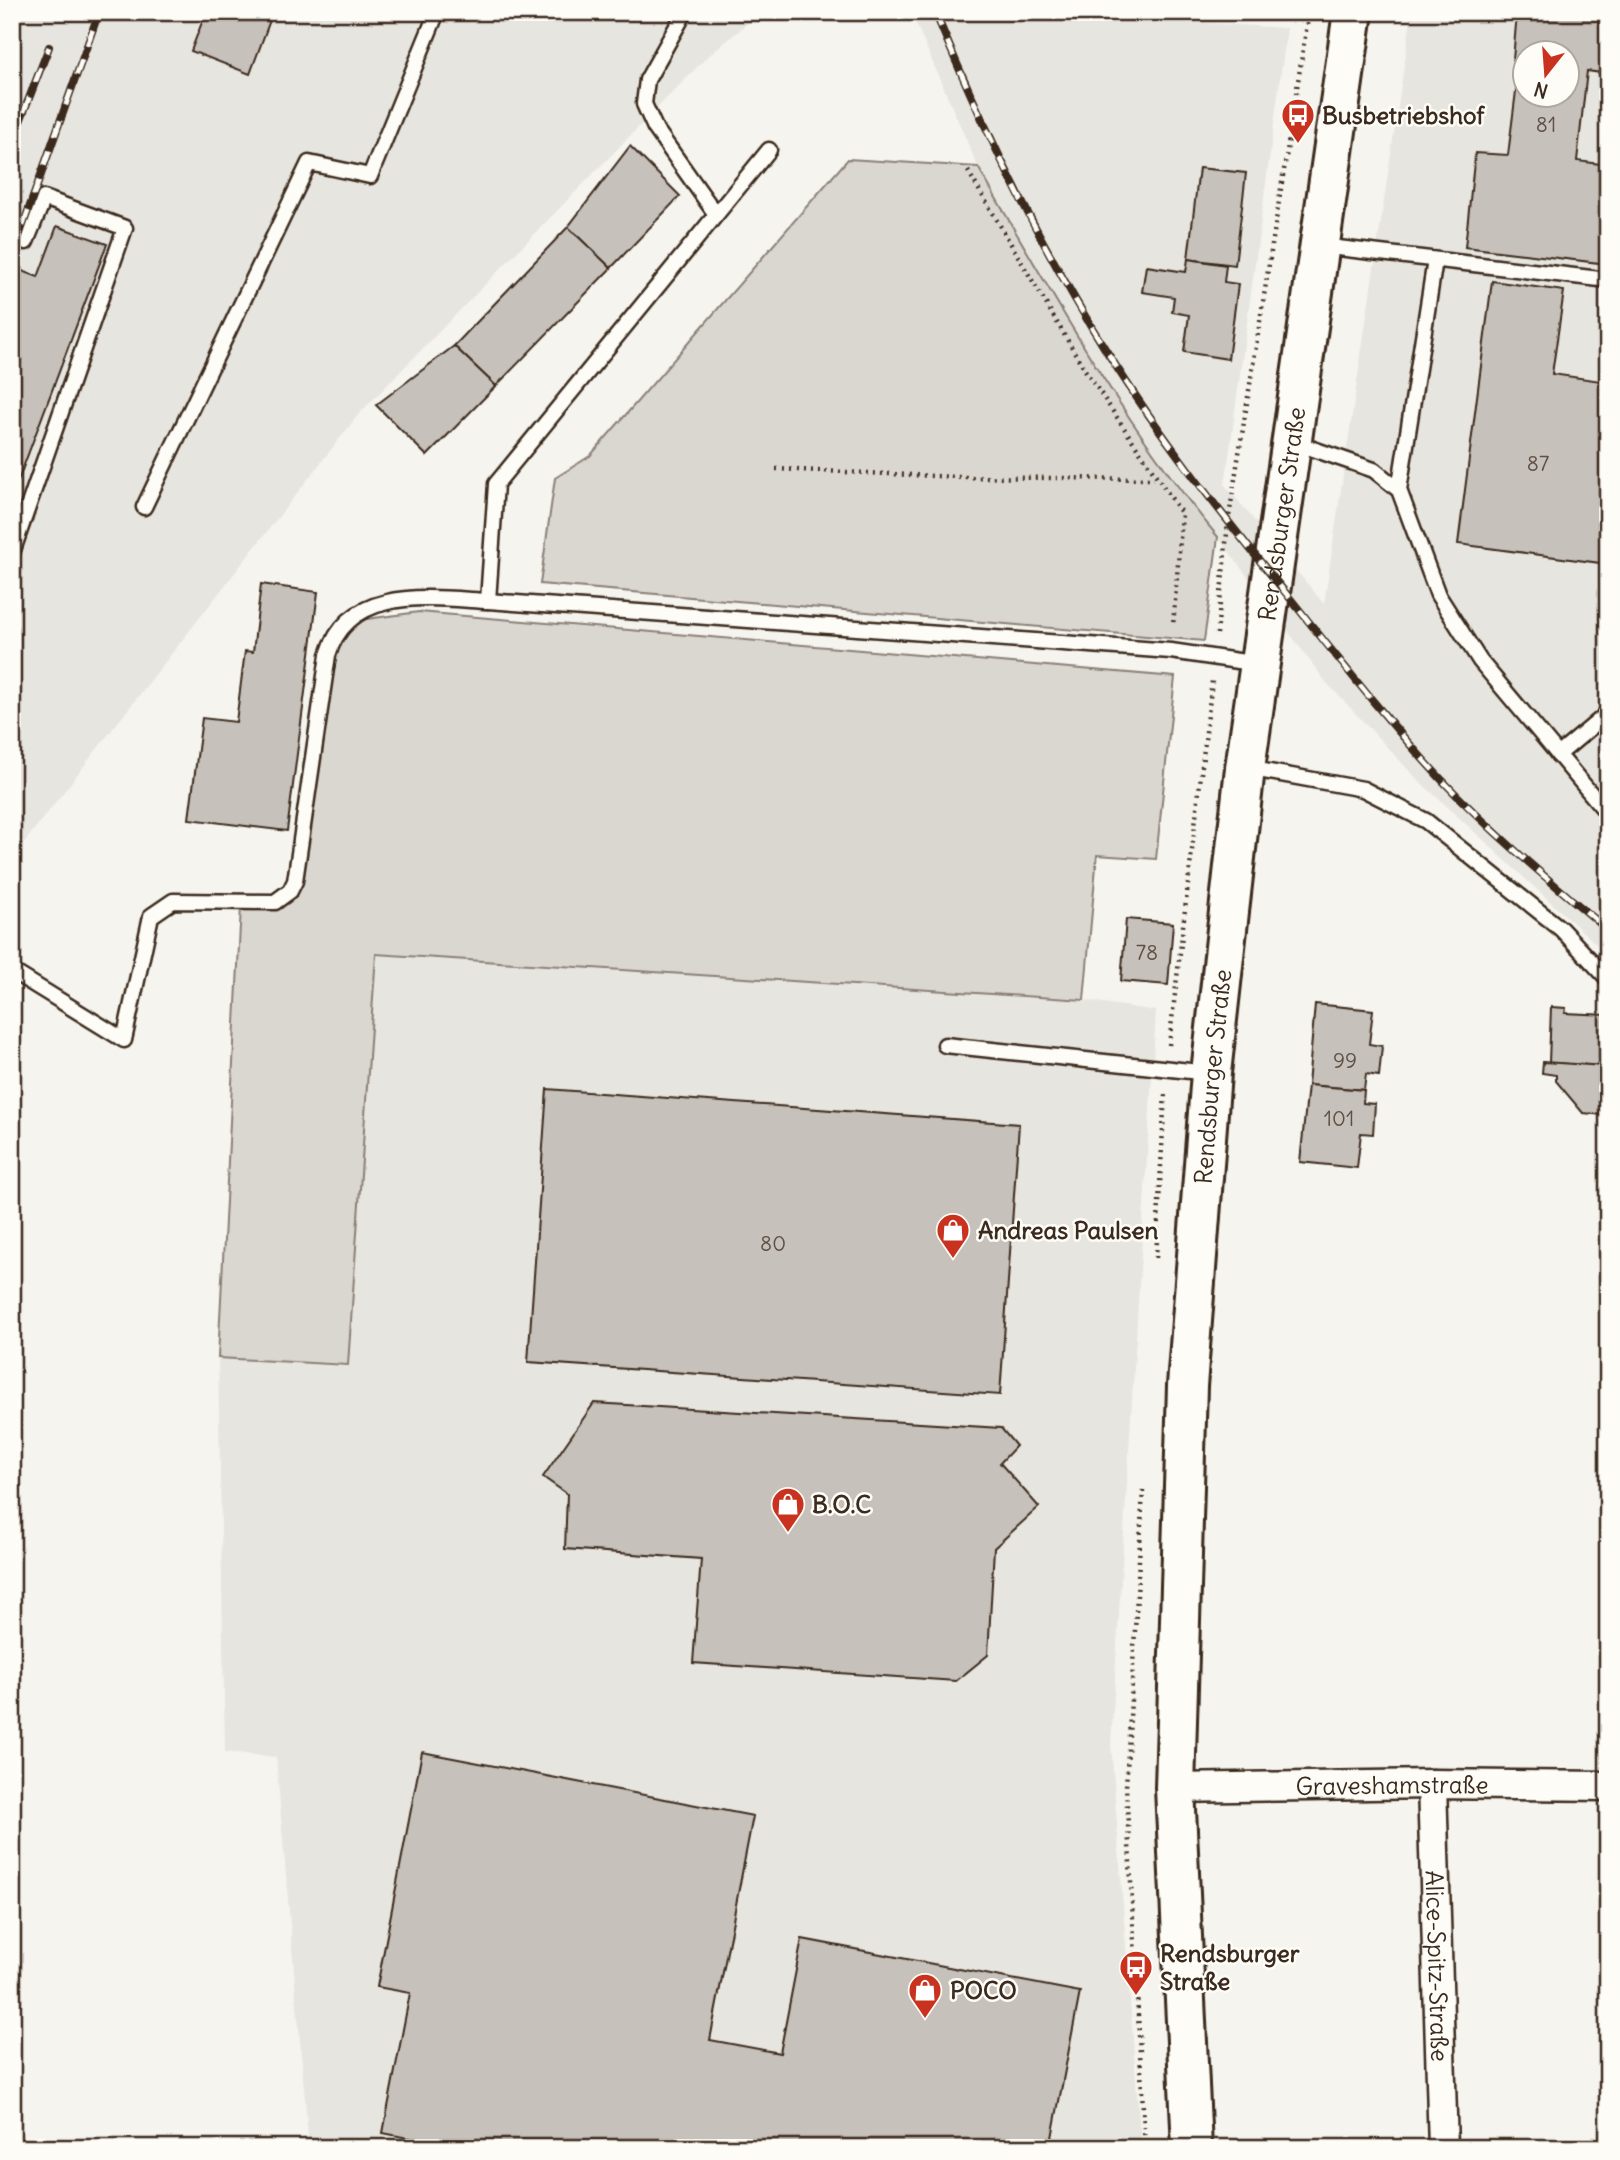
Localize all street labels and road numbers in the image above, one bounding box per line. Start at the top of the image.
street label: Rendsburger Straße [1251,405,1311,623]
street label: Rendsburger Straße [1188,968,1237,1185]
street label: Graveshamstraße [1295,1769,1489,1801]
street label: Alice-Spitz-Straße [1420,1870,1455,2062]

